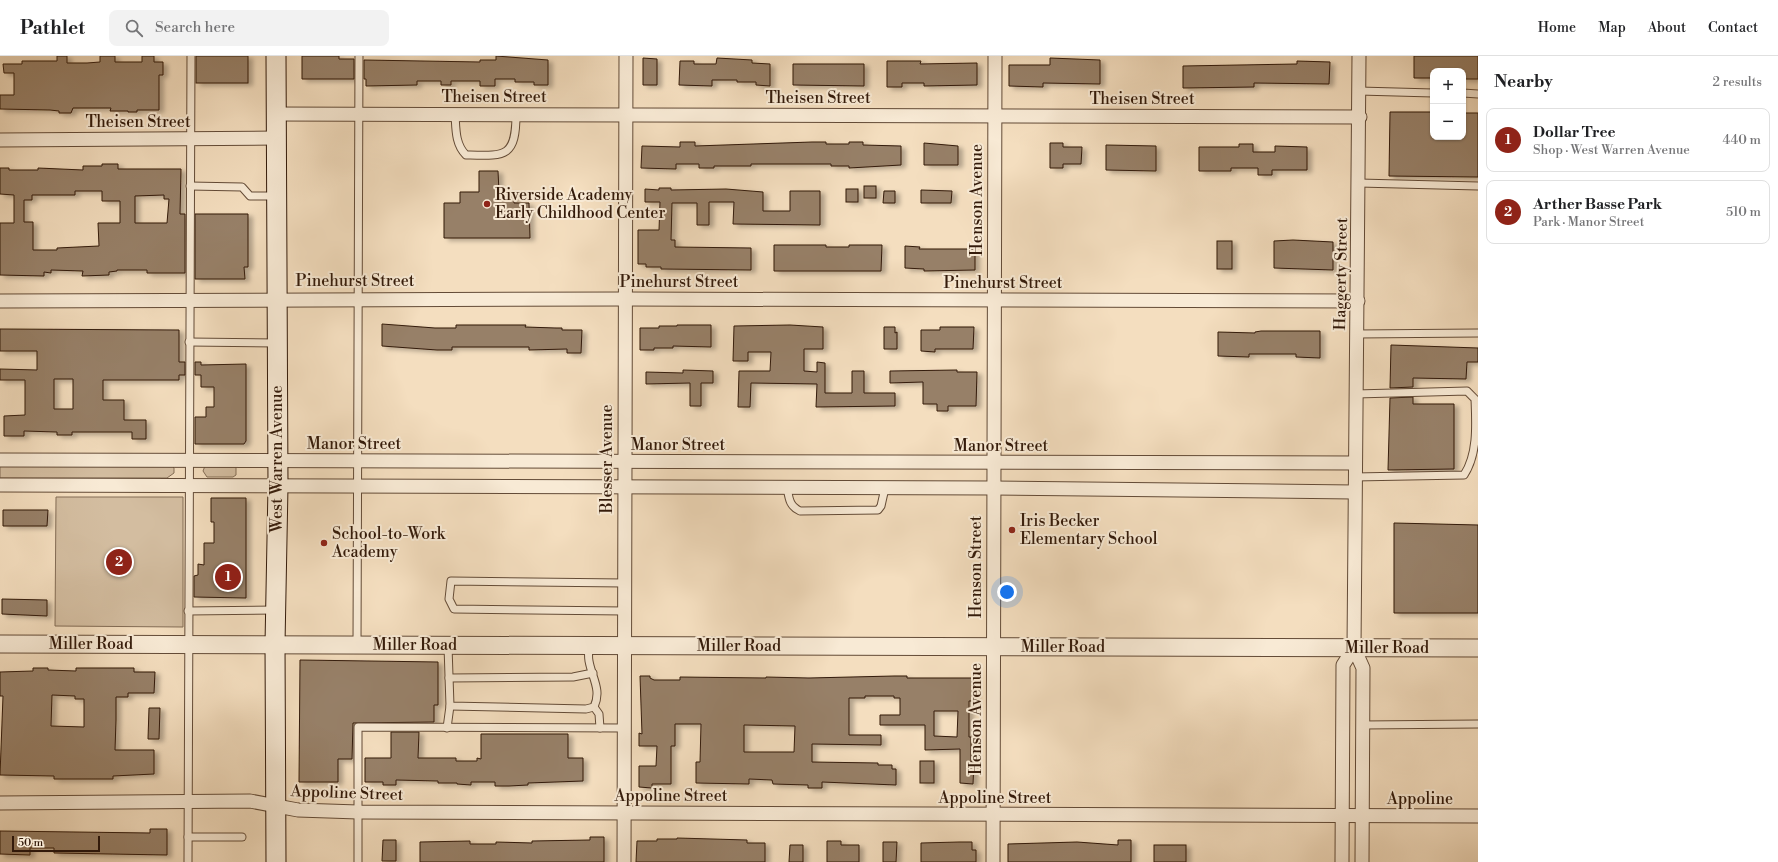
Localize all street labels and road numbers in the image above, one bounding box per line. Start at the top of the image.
street label: Theisen Street [441,87,547,107]
street label: Theisen Street [765,88,871,108]
street label: Theisen Street [1089,89,1195,109]
street label: Theisen Street [85,112,191,132]
street label: Henson Avenue [967,144,987,256]
street label: Haggerty Street [1330,217,1352,331]
street label: Pinehurst Street [296,271,415,291]
street label: Pinehurst Street [620,272,739,292]
street label: Pinehurst Street [944,273,1063,293]
street label: West Warren Avenue [267,386,287,533]
street label: Blesser Avenue [597,404,617,515]
street label: Manor Street [307,434,402,454]
street label: Manor Street [631,435,726,455]
street label: Manor Street [954,436,1049,456]
street label: Henson Street [966,515,986,618]
street label: Miller Road [49,634,133,654]
street label: Miller Road [373,635,457,655]
street label: Miller Road [697,636,781,656]
street label: Miller Road [1021,637,1105,657]
street label: Miller Road [1345,638,1429,658]
street label: Henson Avenue [966,663,986,775]
street label: Appoline Street [289,781,404,805]
street label: Appoline Street [614,786,728,806]
street label: Appoline Street [938,788,1052,808]
street label: Appoline [1386,789,1453,809]

